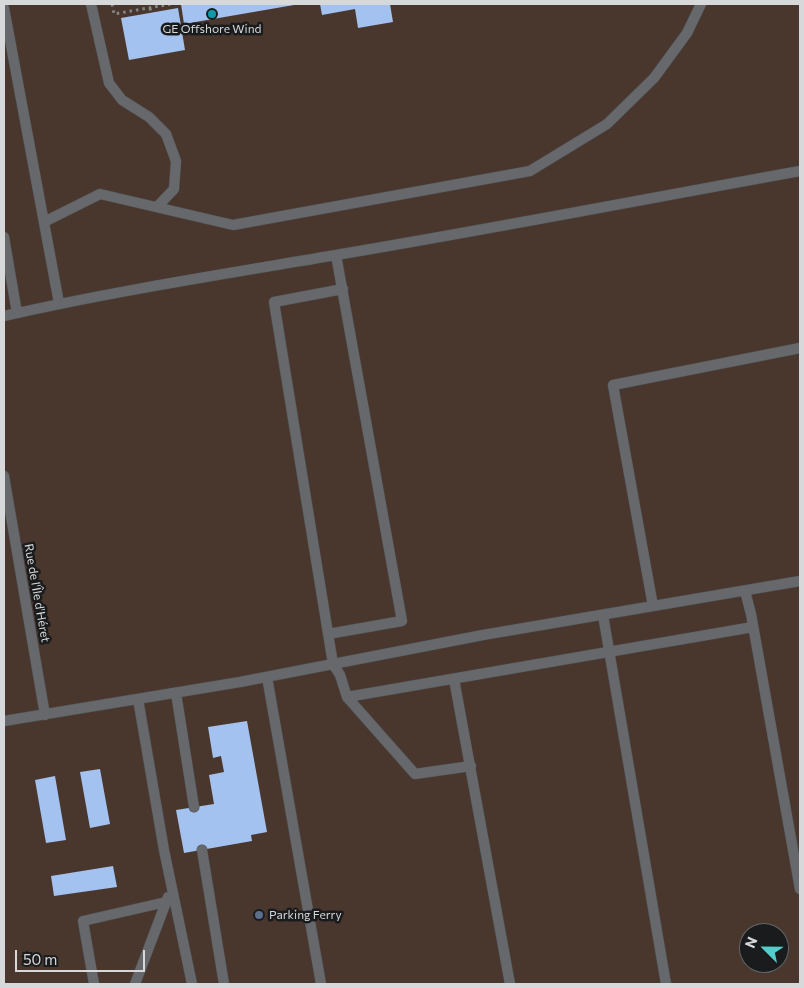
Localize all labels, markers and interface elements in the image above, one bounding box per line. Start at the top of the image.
marker: GE Offshore Wind [206,8,218,20]
place label: GE Offshore Wind [163,22,261,36]
street label: Rue de l'Île d'Héret [21,543,53,643]
place label: Parking Ferry [269,908,342,922]
marker: Parking Ferry [253,909,265,921]
north arrow [739,923,789,973]
text: N [741,934,761,950]
scale bar [18,940,148,972]
text: 50 m [23,950,57,968]

